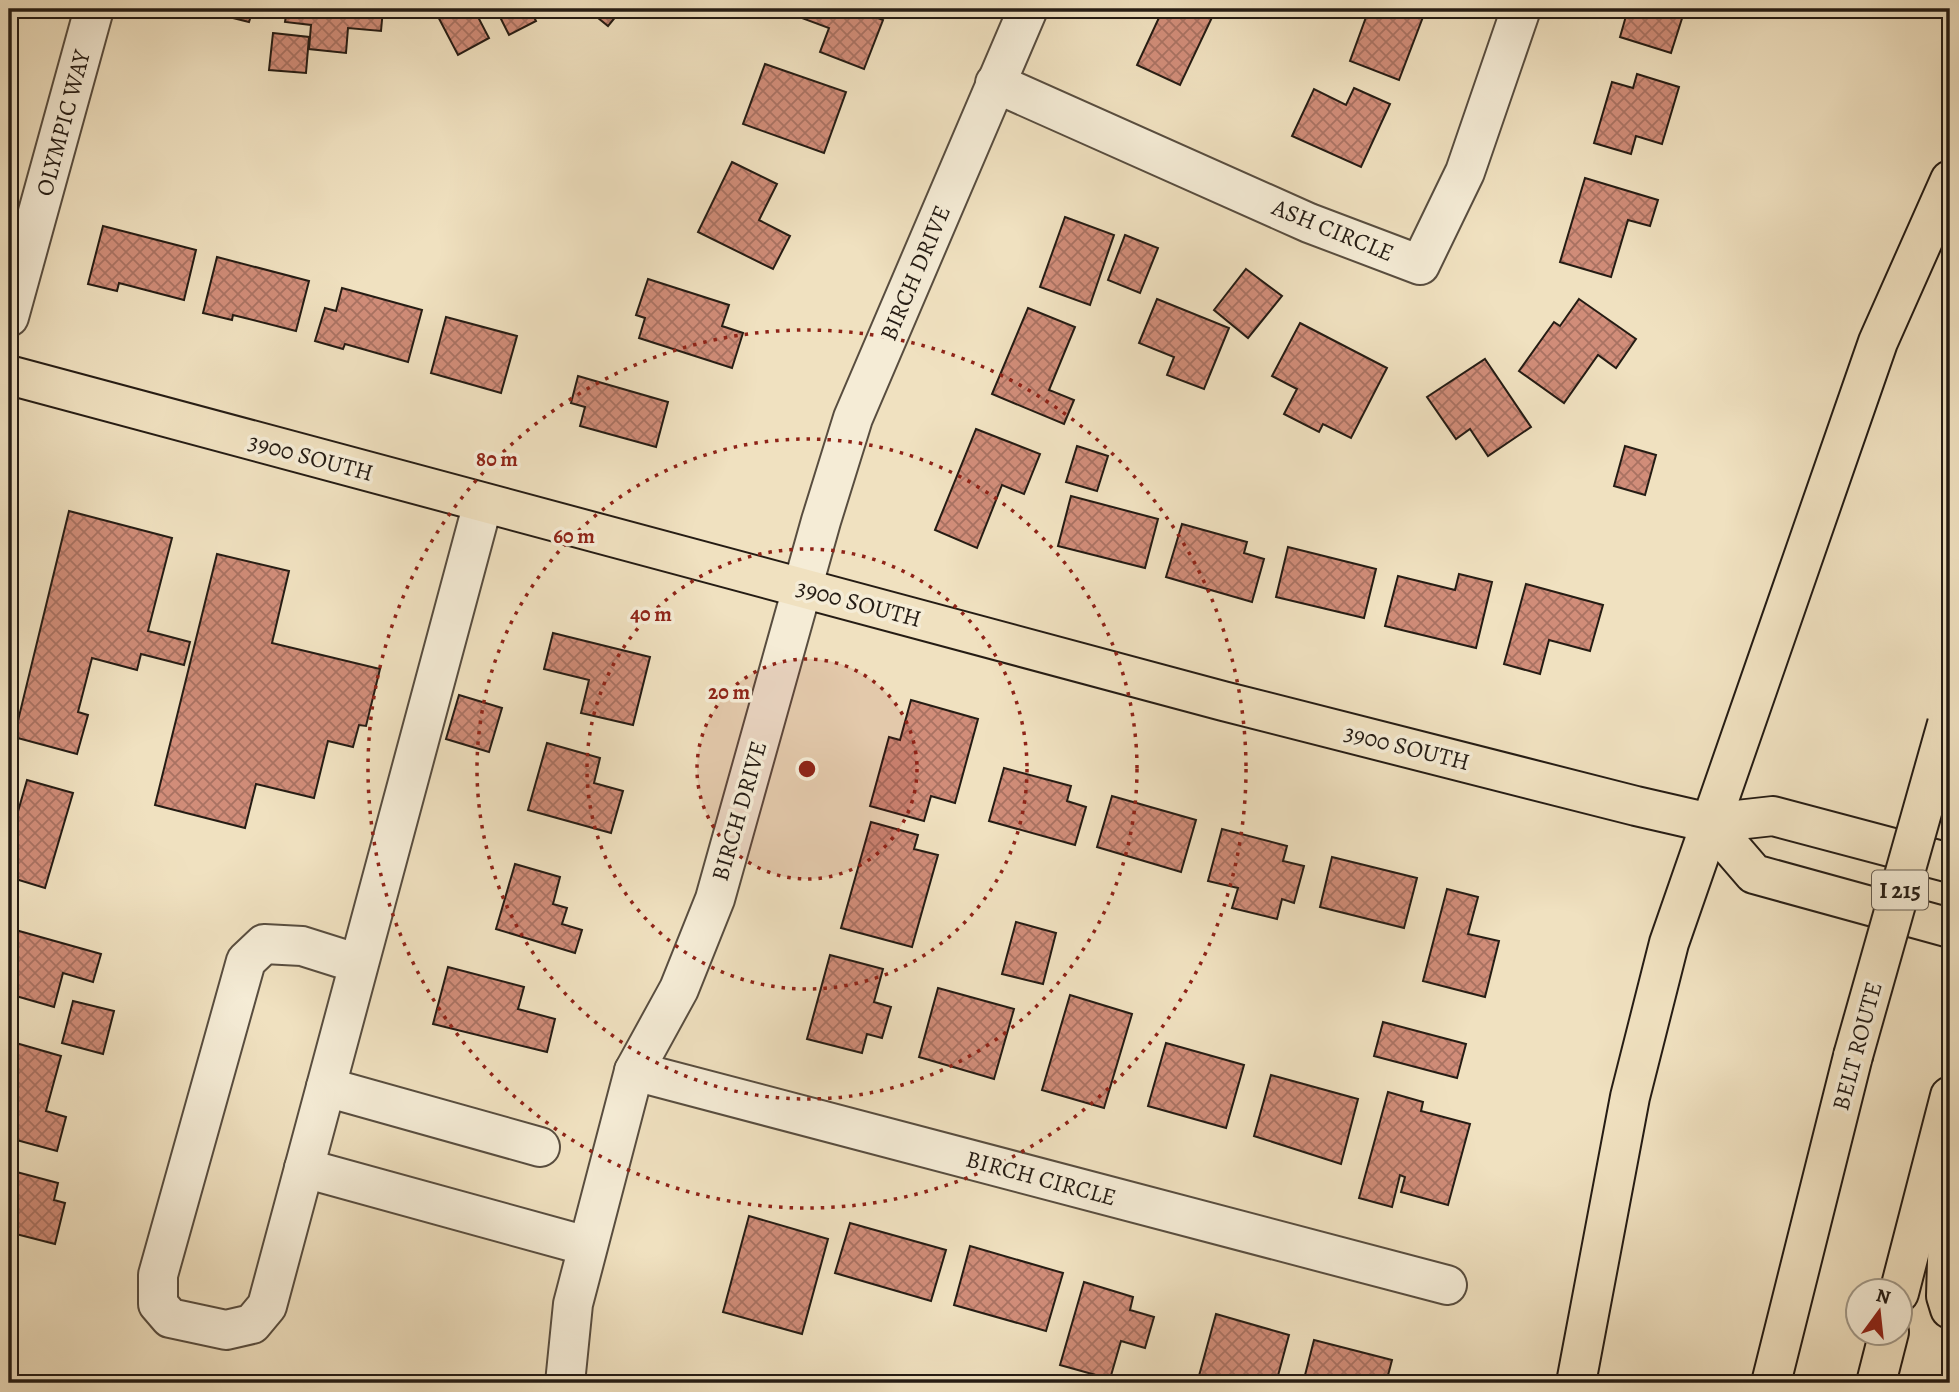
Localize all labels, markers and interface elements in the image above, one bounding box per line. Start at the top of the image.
street label: OLYMPIC WAY [28,45,98,199]
street label: ASH CIRCLE [1266,191,1399,269]
street label: BIRCH DRIVE [872,200,958,346]
street label: 3900 SOUTH [245,425,377,489]
text: 80 m [476,445,518,473]
text: 60 m [553,522,595,550]
street label: 3900 SOUTH [793,571,925,635]
text: 40 m [630,600,672,628]
text: 20 m [708,678,750,706]
street label: 3900 SOUTH [1341,716,1473,778]
street label: BIRCH DRIVE [704,737,774,885]
centre of rings [795,757,819,781]
road number: I 215 [1872,870,1928,909]
street label: BELT ROUTE [1824,978,1890,1114]
street label: BIRCH CIRCLE [962,1143,1120,1213]
north arrow [1843,1276,1913,1346]
text: N [1873,1282,1893,1311]

